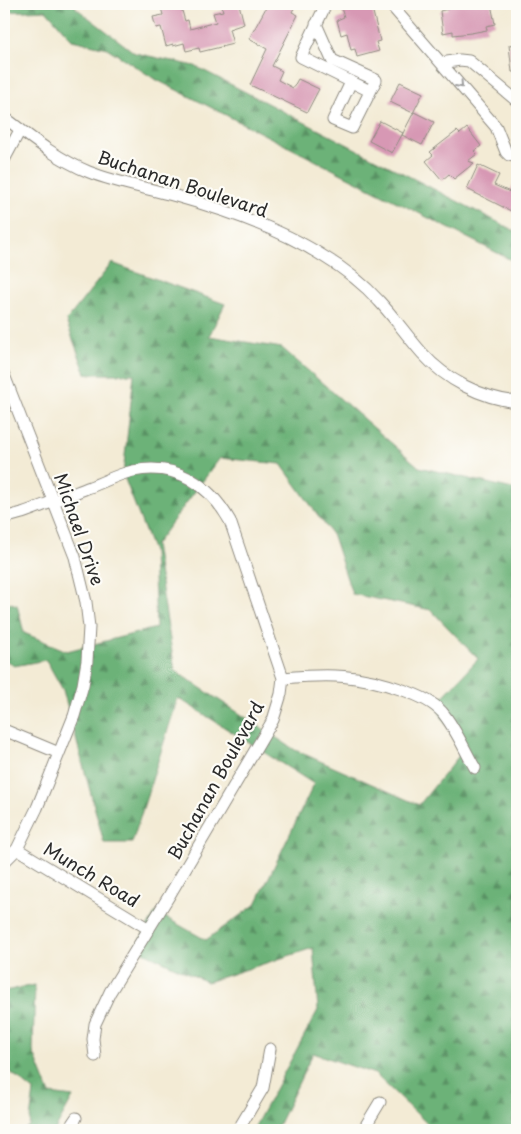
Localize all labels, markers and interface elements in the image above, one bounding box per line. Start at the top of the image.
one-way arrow [454,79,463,88]
street label: Buchanan Boulevard [94,143,272,223]
street label: Michael Drive [48,469,112,589]
street label: Buchanan Boulevard [160,696,270,864]
street label: Munch Road [39,835,145,913]

